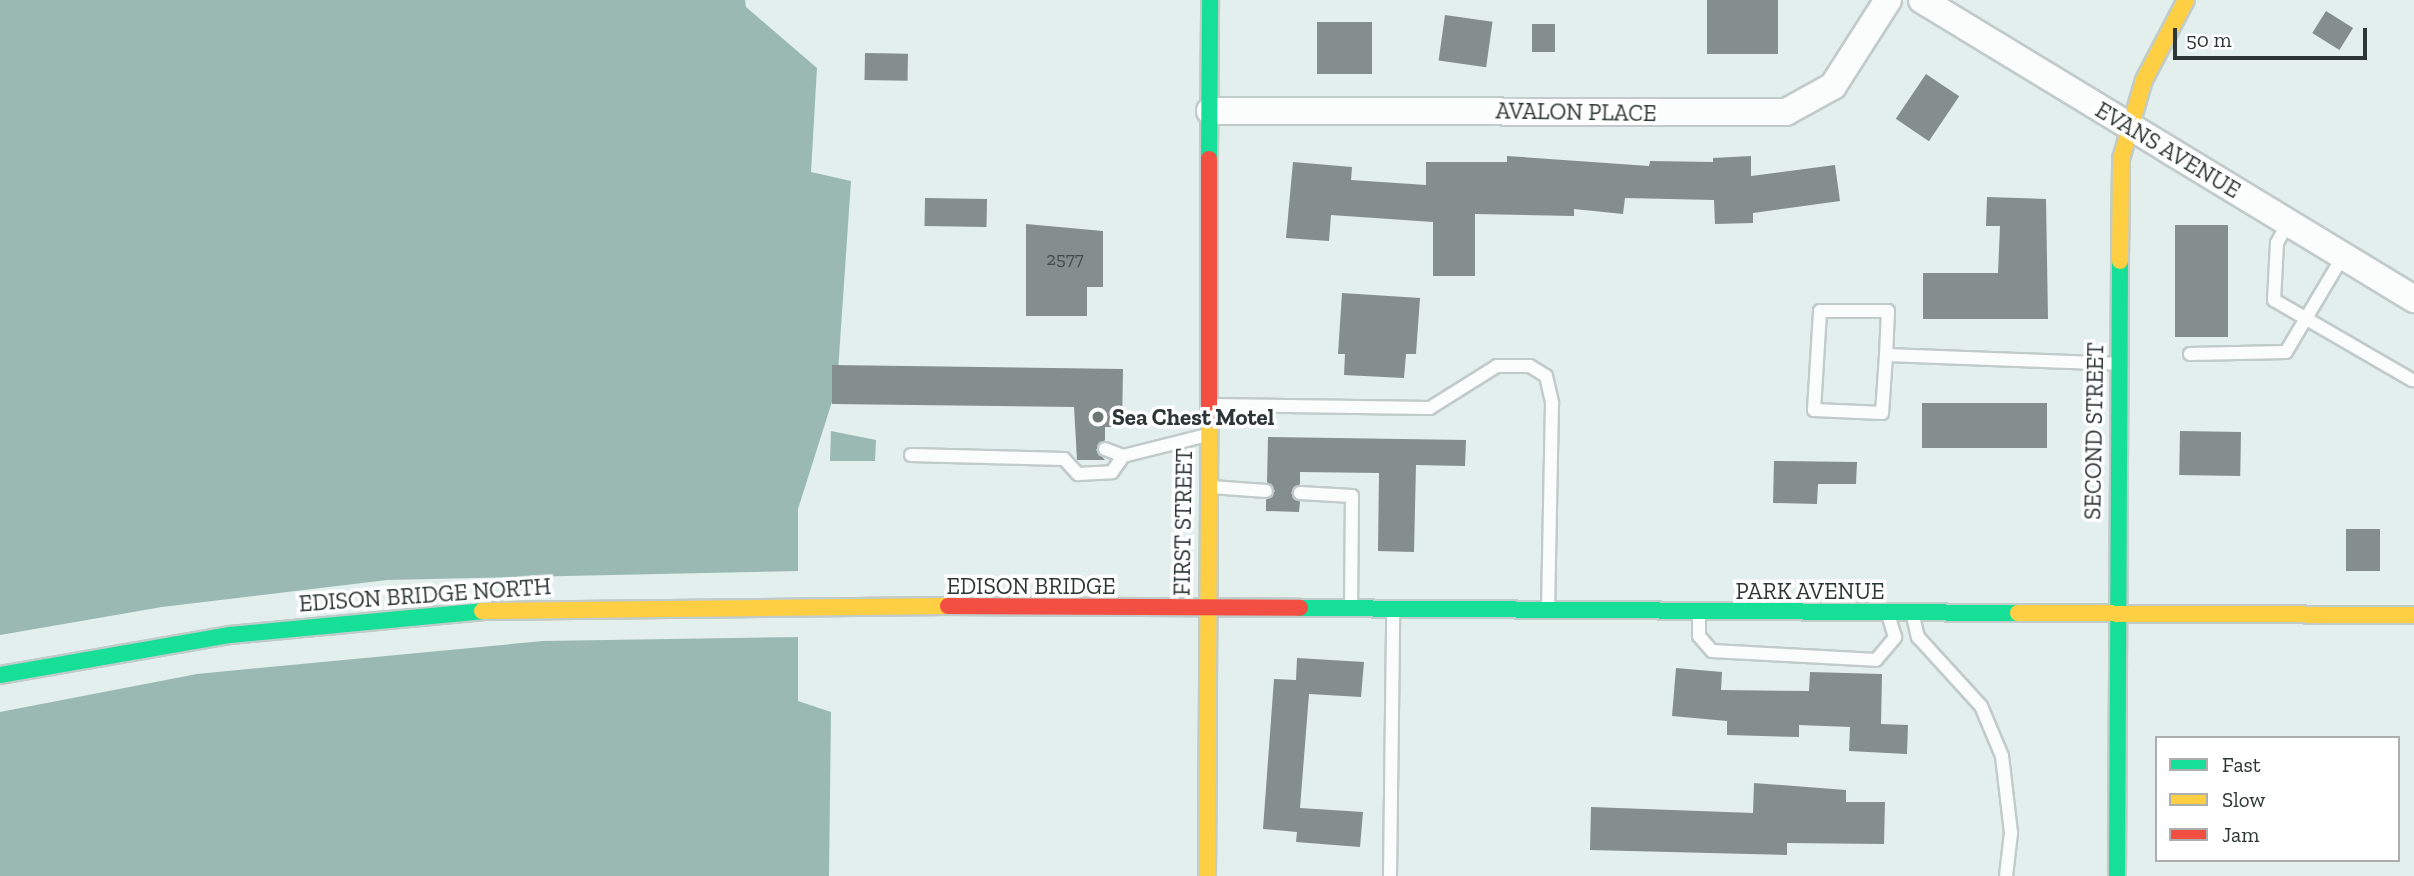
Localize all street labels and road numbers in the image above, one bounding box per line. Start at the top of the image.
street label: EVANS AVENUE [2090,96,2246,204]
street label: AVALON PLACE [1495,97,1657,127]
street label: SECOND STREET [2079,342,2109,520]
street label: FIRST STREET [1168,448,1198,596]
street label: EDISON BRIDGE NORTH [298,572,552,618]
street label: EDISON BRIDGE [947,572,1115,600]
street label: PARK AVENUE [1735,577,1885,605]

